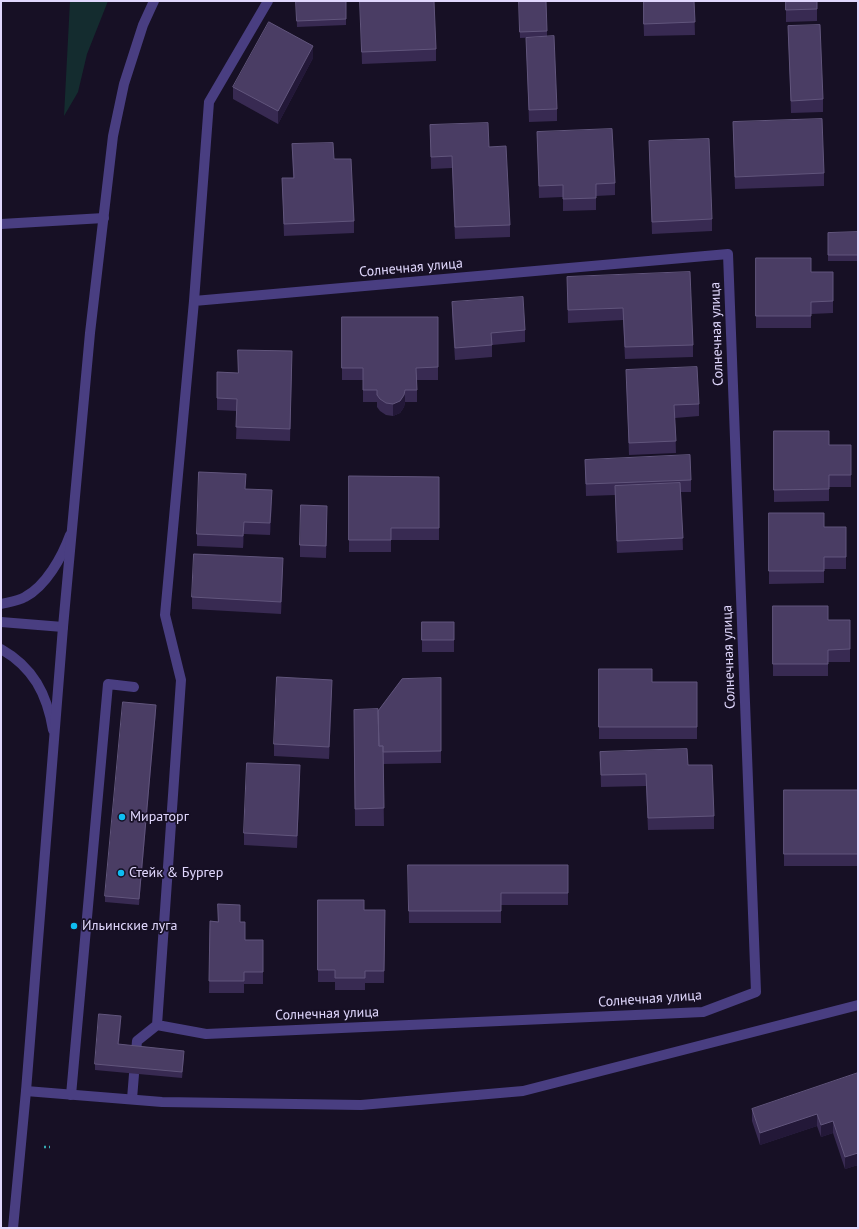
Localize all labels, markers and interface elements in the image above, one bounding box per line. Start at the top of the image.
street label: Солнечная улица [358,255,464,281]
street label: Солнечная улица [707,282,727,386]
street label: Солнечная улица [719,605,739,709]
place label: Мираторг [130,809,189,825]
marker: Мираторг [117,812,127,822]
place label: Стейк & Бургер [129,865,223,881]
marker: Стейк & Бургер [116,868,126,878]
place label: Ильинские луга [82,918,177,934]
marker: Ильинские луга [69,921,79,931]
street label: Солнечная улица [598,987,702,1011]
street label: Солнечная улица [275,1004,379,1024]

